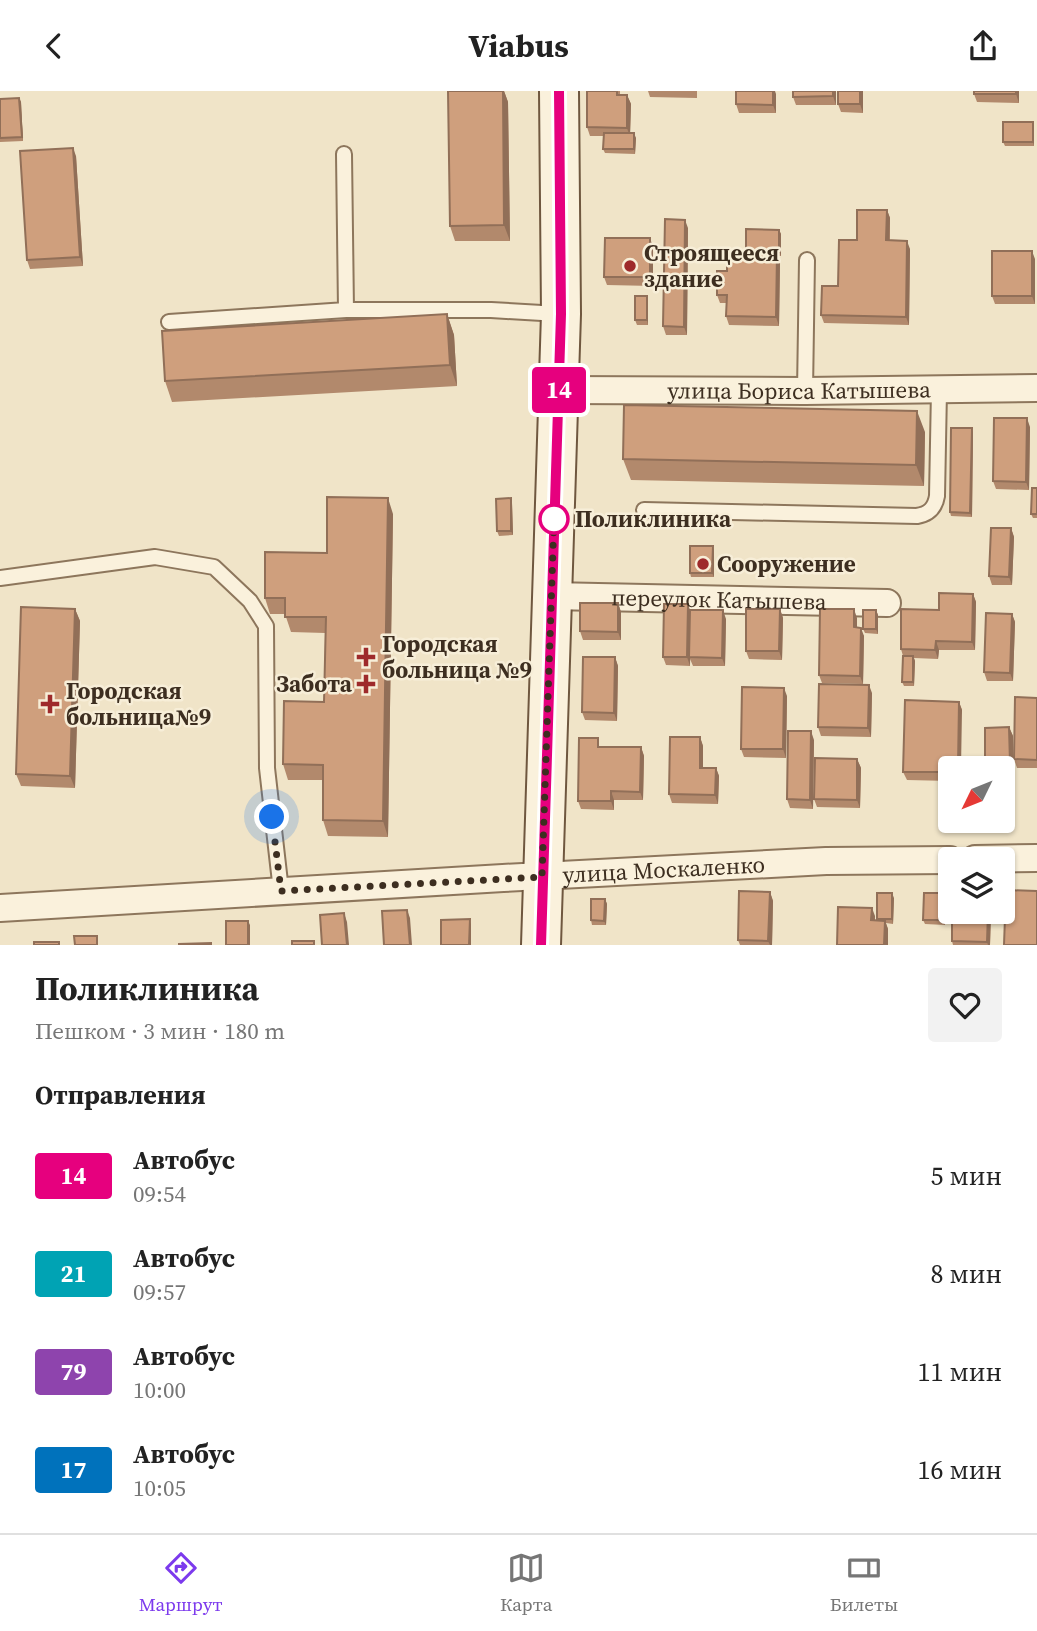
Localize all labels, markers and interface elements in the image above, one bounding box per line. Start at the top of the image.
text: Viabus [468,24,569,68]
icon: back [35,27,73,65]
icon: share [964,27,1002,65]
place label: Строящееся здание [644,237,779,295]
marker: Строящееся здание [622,258,638,274]
line badge: 14 [528,367,590,413]
text: 14 [546,373,572,406]
street label: улица Бориса Катышева [667,373,931,407]
place label: Поликлиника [575,503,732,535]
marker: Поликлиника [539,504,569,534]
place label: Сооружение [717,548,856,580]
marker: Сооружение [695,556,711,572]
street label: переулок Катышева [611,581,827,618]
place label: Городская больница №9 [382,628,532,686]
marker: Городская больница №9 [356,647,376,667]
place label: Забота [276,668,353,700]
place label: Городская больница№9 [66,675,211,733]
marker: Забота [358,676,374,692]
marker: Городская больница№9 [40,694,60,714]
north arrow [938,756,1015,833]
map controls [938,756,1015,924]
your location [254,799,289,834]
button: layers [938,847,1015,924]
street label: улица Москаленко [562,848,766,891]
text: Поликлиника [35,966,259,1011]
button: heart [928,968,1002,1042]
text: Пешком · 3 мин · 180 m [35,1015,285,1047]
text: Отправления [35,1077,206,1113]
text: Автобус [133,1142,235,1178]
text: 5 мин [930,1158,1002,1194]
text: 14 [60,1159,87,1192]
text: 09:54 [133,1178,186,1210]
text: Автобус [133,1240,235,1276]
text: 8 мин [930,1256,1002,1292]
text: 21 [60,1257,87,1290]
text: 09:57 [133,1276,186,1308]
text: Автобус [133,1338,235,1374]
text: 11 мин [917,1354,1002,1390]
text: 79 [60,1355,87,1388]
text: 10:00 [133,1374,186,1406]
text: Автобус [133,1436,235,1472]
text: 16 мин [917,1452,1002,1488]
text: 17 [60,1453,87,1486]
text: 10:05 [133,1472,186,1504]
tab: Маршрут [139,1549,223,1617]
tab: Карта [500,1549,552,1617]
tab: Билеты [830,1549,898,1617]

